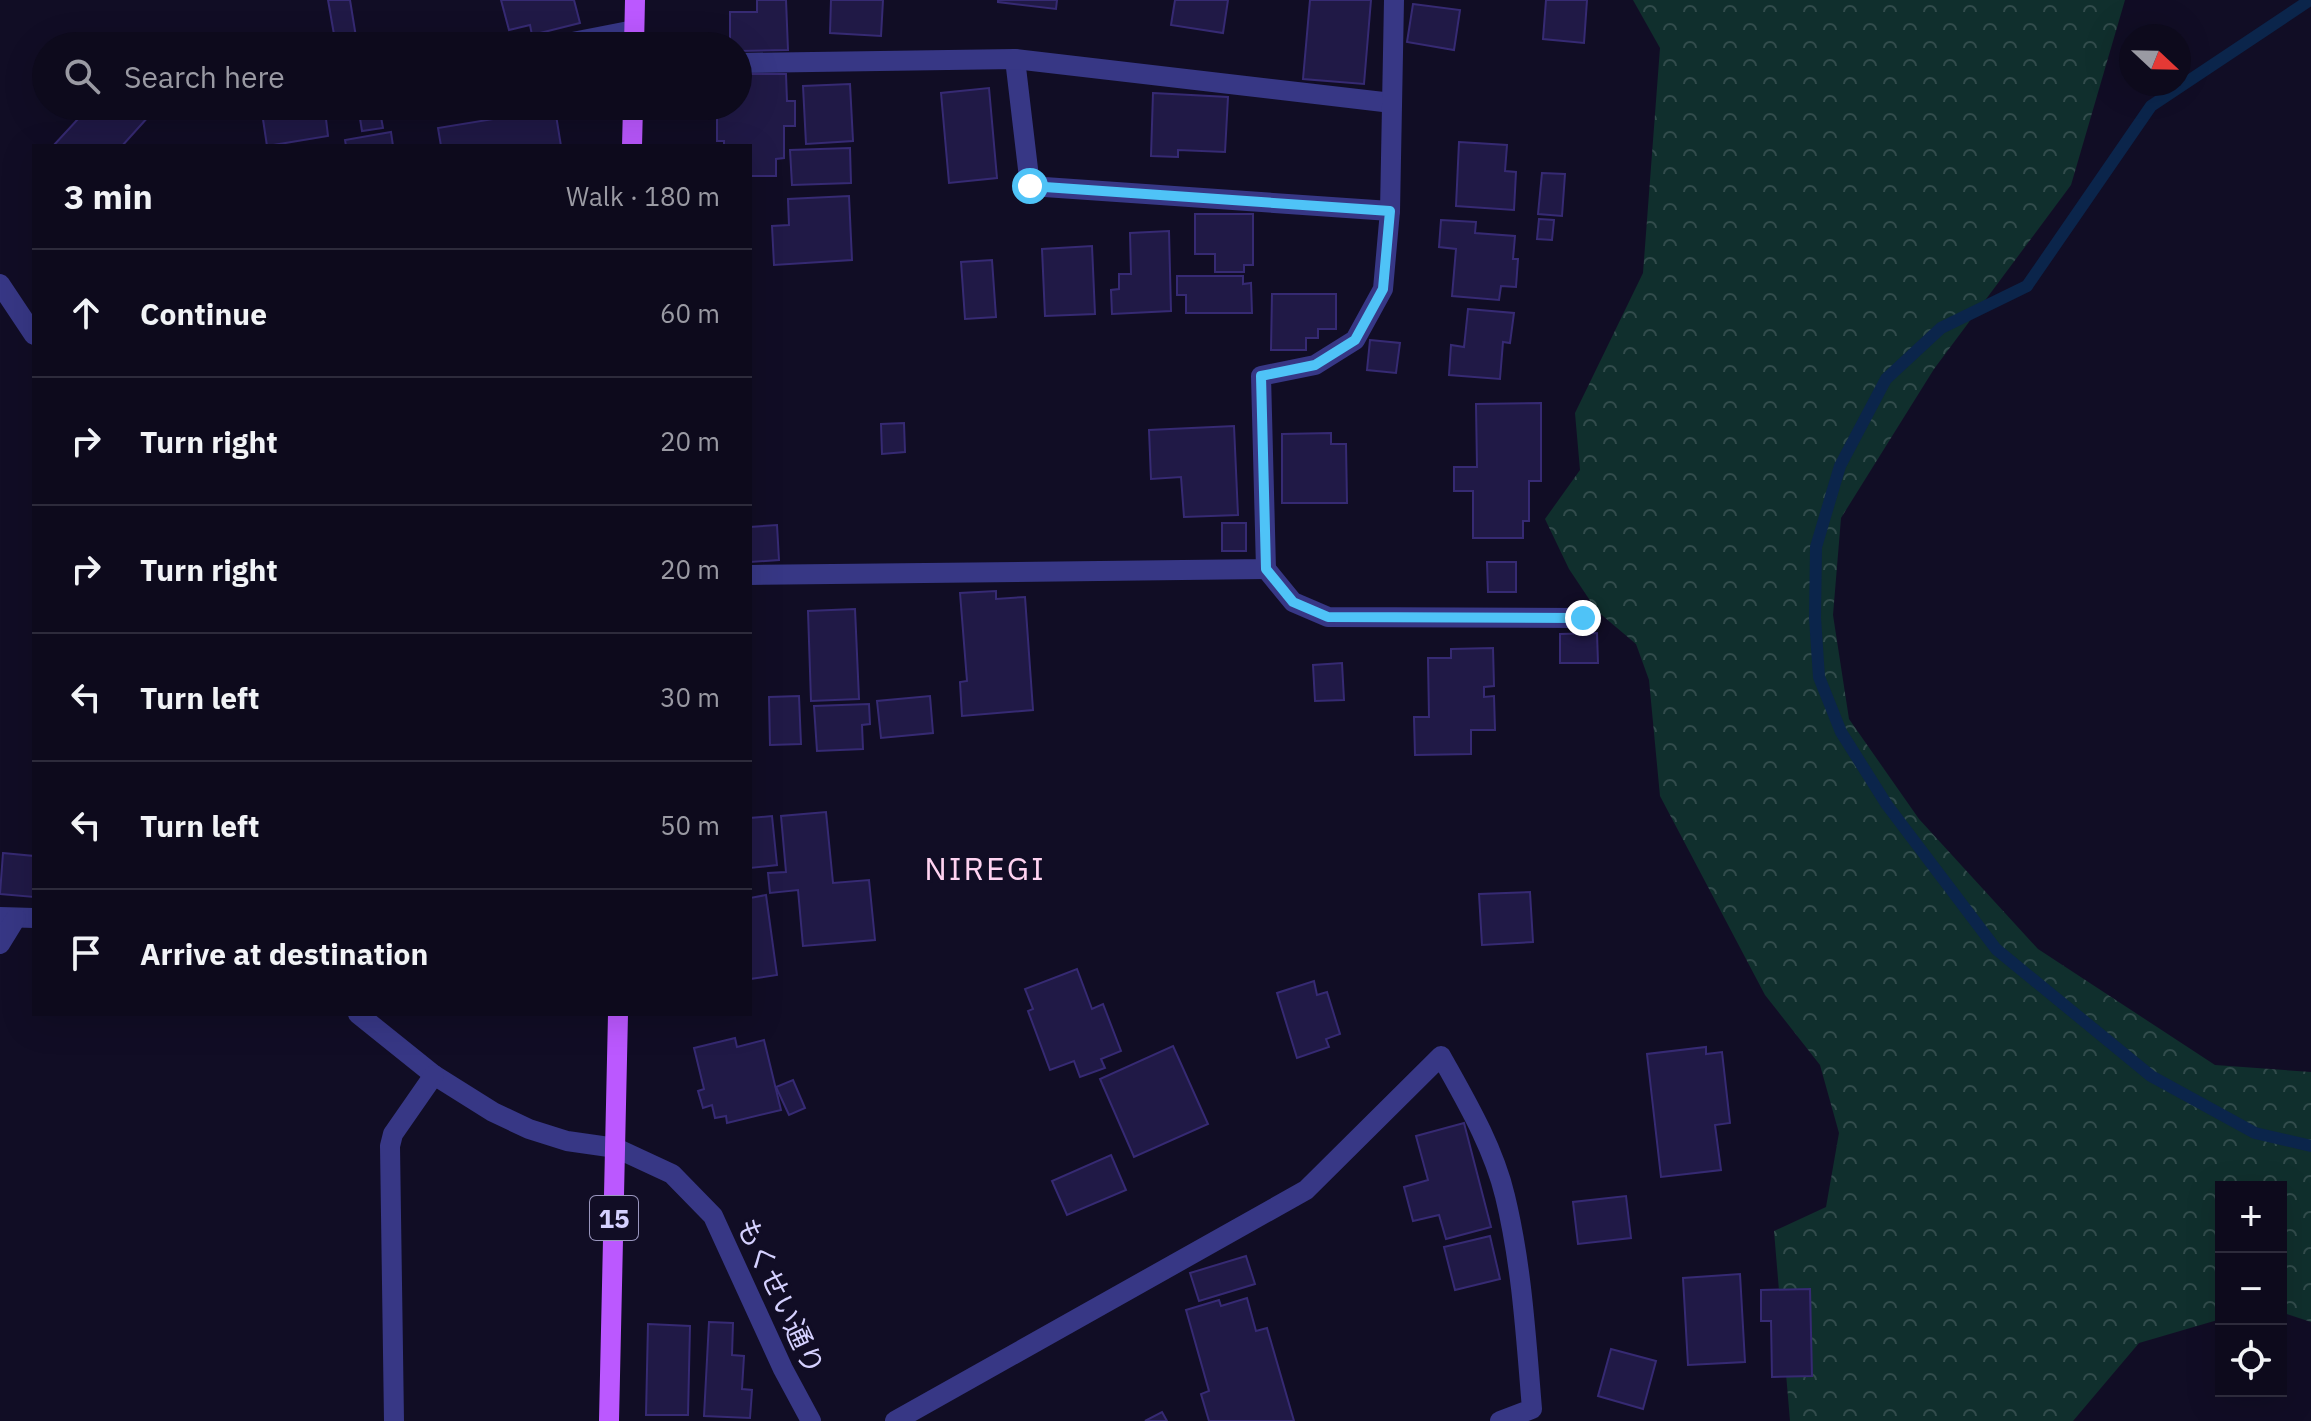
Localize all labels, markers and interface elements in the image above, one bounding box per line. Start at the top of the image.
north arrow [2119,24,2191,96]
search box [32,32,752,120]
icon: search [60,54,104,98]
text: Search here [124,57,285,96]
route start [1012,168,1048,204]
text: 3 min [64,174,153,218]
text: Walk · 180 m [566,179,720,213]
icon: ahead [64,291,108,335]
text: Continue [140,294,267,333]
text: 60 m [660,296,720,330]
icon: right [64,419,108,463]
text: Turn right [140,422,278,461]
text: 20 m [660,424,720,458]
icon: right [64,547,108,591]
text: Turn right [140,550,278,589]
text: 20 m [660,552,720,586]
route end [1565,600,1601,636]
icon: left [64,675,108,719]
text: Turn left [140,678,259,717]
text: 30 m [660,680,720,714]
icon: left [64,803,108,847]
text: Turn left [140,806,259,845]
text: 50 m [660,808,720,842]
district label: NIREGI [924,847,1046,889]
icon: arrive [64,931,108,975]
text: Arrive at destination [140,934,428,973]
map controls [2215,1181,2287,1397]
button: + [2215,1181,2287,1253]
road number: 15 [590,1196,638,1240]
street label: もくせい通り [729,1212,833,1380]
button: − [2215,1253,2287,1325]
button: locate [2215,1325,2287,1397]

